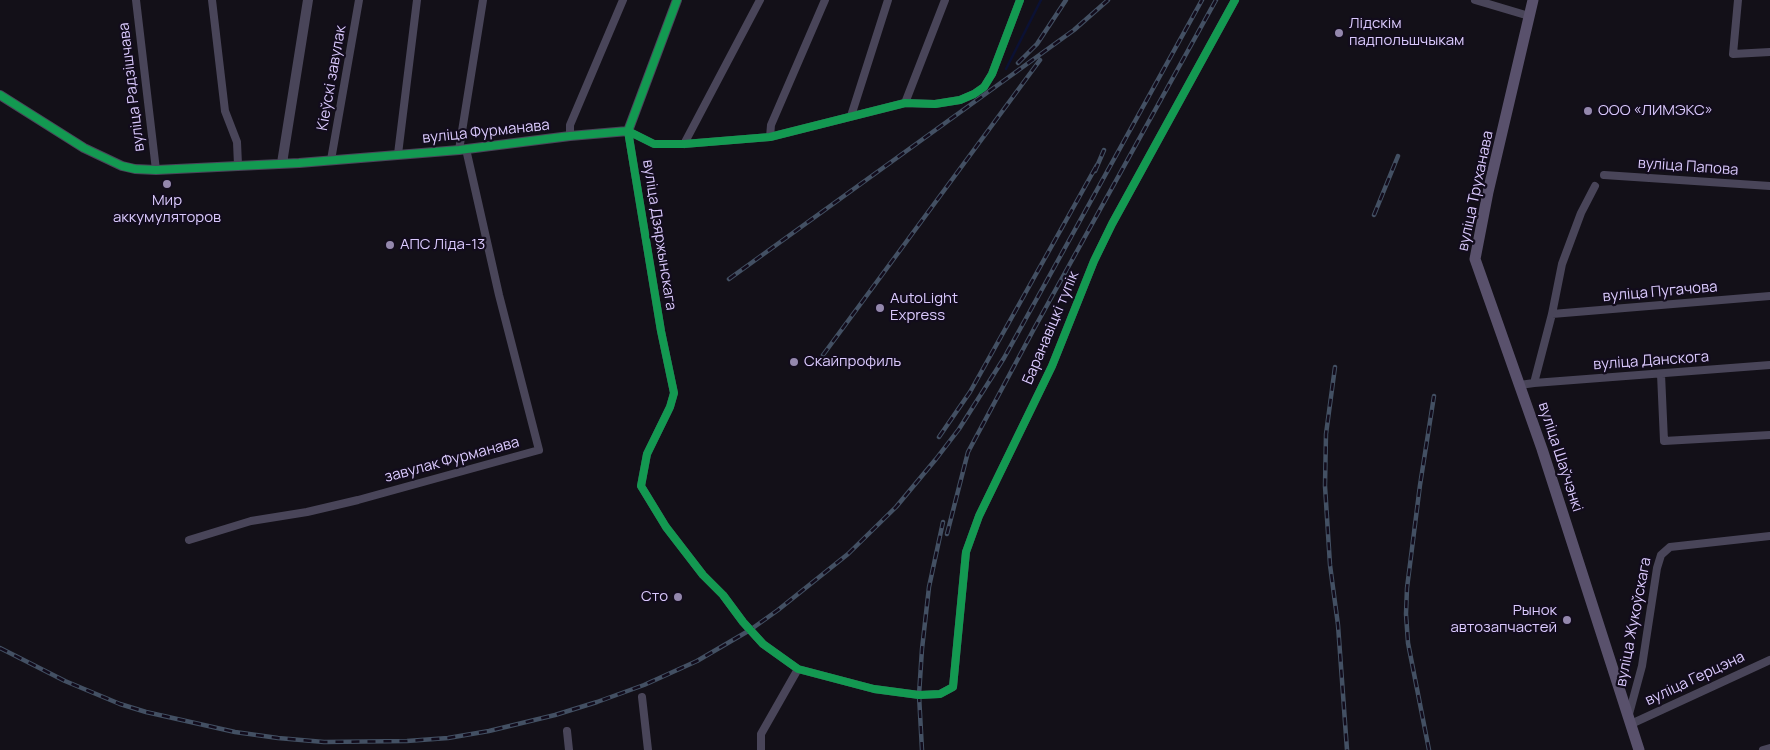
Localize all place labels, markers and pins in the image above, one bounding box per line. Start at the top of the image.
place label: Лідскім падпольшчыкам [1349,15,1464,50]
marker: Лідскім падпольшчыкам [1333,27,1345,39]
place label: ООО «ЛИМЭКС» [1598,102,1713,120]
marker: ООО «ЛИМЭКС» [1582,105,1594,117]
marker: Мир аккумуляторов [161,178,173,190]
place label: Мир аккумуляторов [113,192,221,227]
place label: АПС Ліда-13 [400,236,485,254]
marker: АПС Ліда-13 [384,239,396,251]
place label: AutoLight Express [890,290,958,325]
marker: AutoLight Express [874,302,886,314]
place label: Скайпрофиль [804,353,901,371]
marker: Скайпрофиль [788,356,800,368]
place label: Сто [641,588,668,606]
marker: Сто [672,591,684,603]
place label: Рынок автозапчастей [1451,602,1557,637]
marker: Рынок автозапчастей [1561,614,1573,626]

